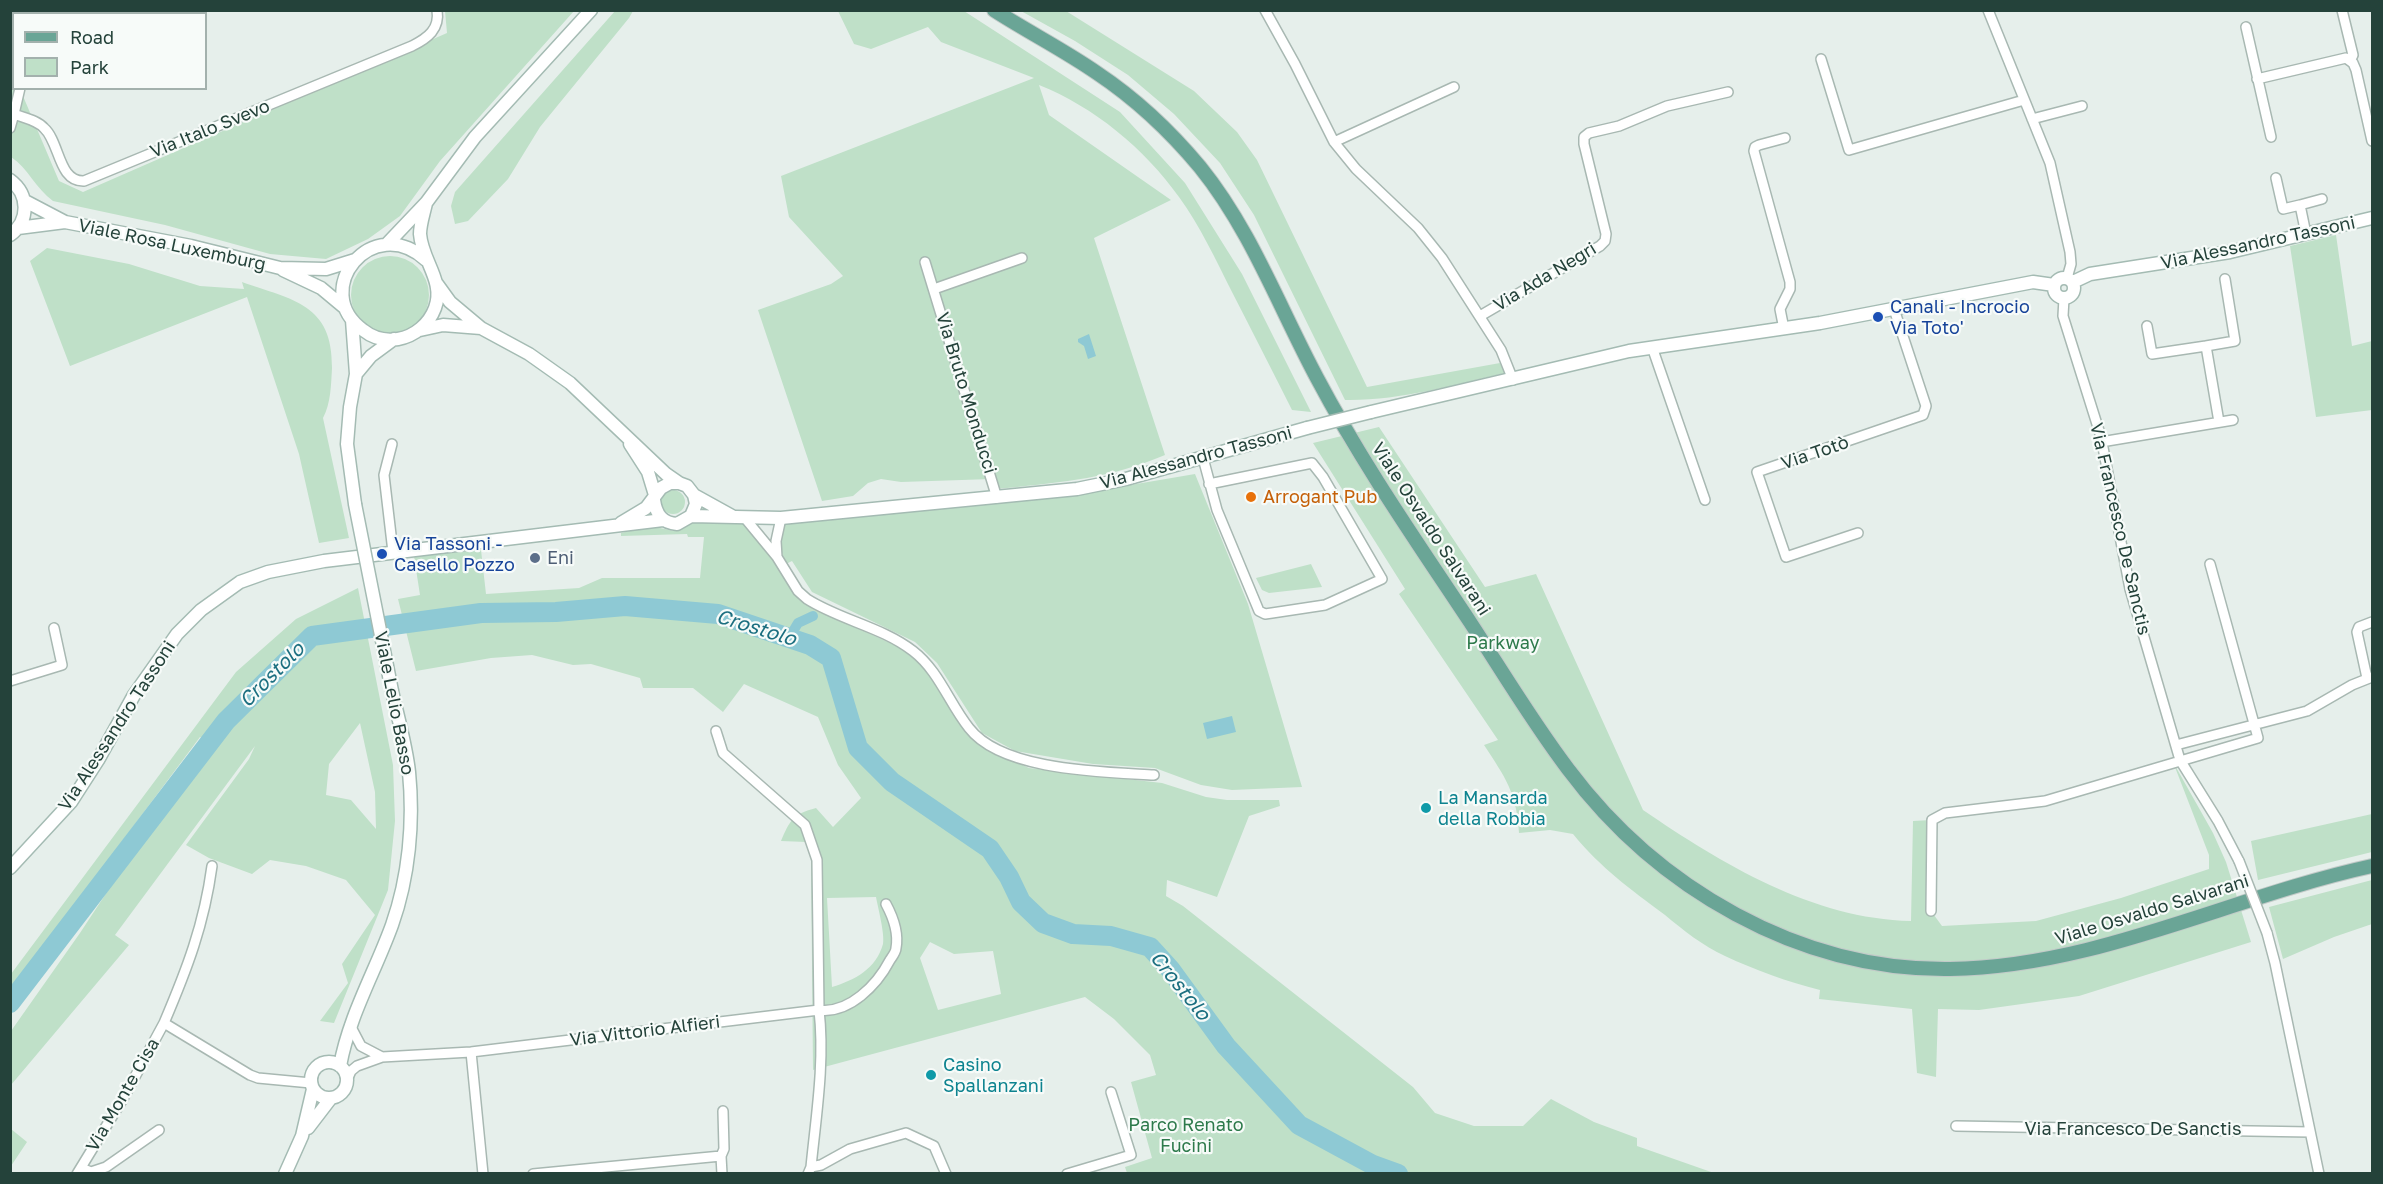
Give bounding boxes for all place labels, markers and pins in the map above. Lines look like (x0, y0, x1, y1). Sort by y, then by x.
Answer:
place label: Canali - Incrocio Via Toto' (1890, 296, 2030, 338)
marker: Canali - Incrocio Via Toto' (1871, 310, 1885, 324)
place label: Arrogant Pub (1263, 486, 1377, 508)
marker: Arrogant Pub (1244, 490, 1258, 504)
place label: Via Tassoni - Casello Pozzo (394, 533, 515, 576)
marker: Via Tassoni - Casello Pozzo (375, 547, 389, 561)
place label: Eni (547, 547, 574, 569)
marker: Eni (528, 551, 542, 565)
place label: La Mansarda della Robbia (1438, 787, 1548, 830)
marker: La Mansarda della Robbia (1419, 801, 1433, 815)
place label: Casino Spallanzani (943, 1054, 1044, 1096)
marker: Casino Spallanzani (924, 1068, 938, 1082)

